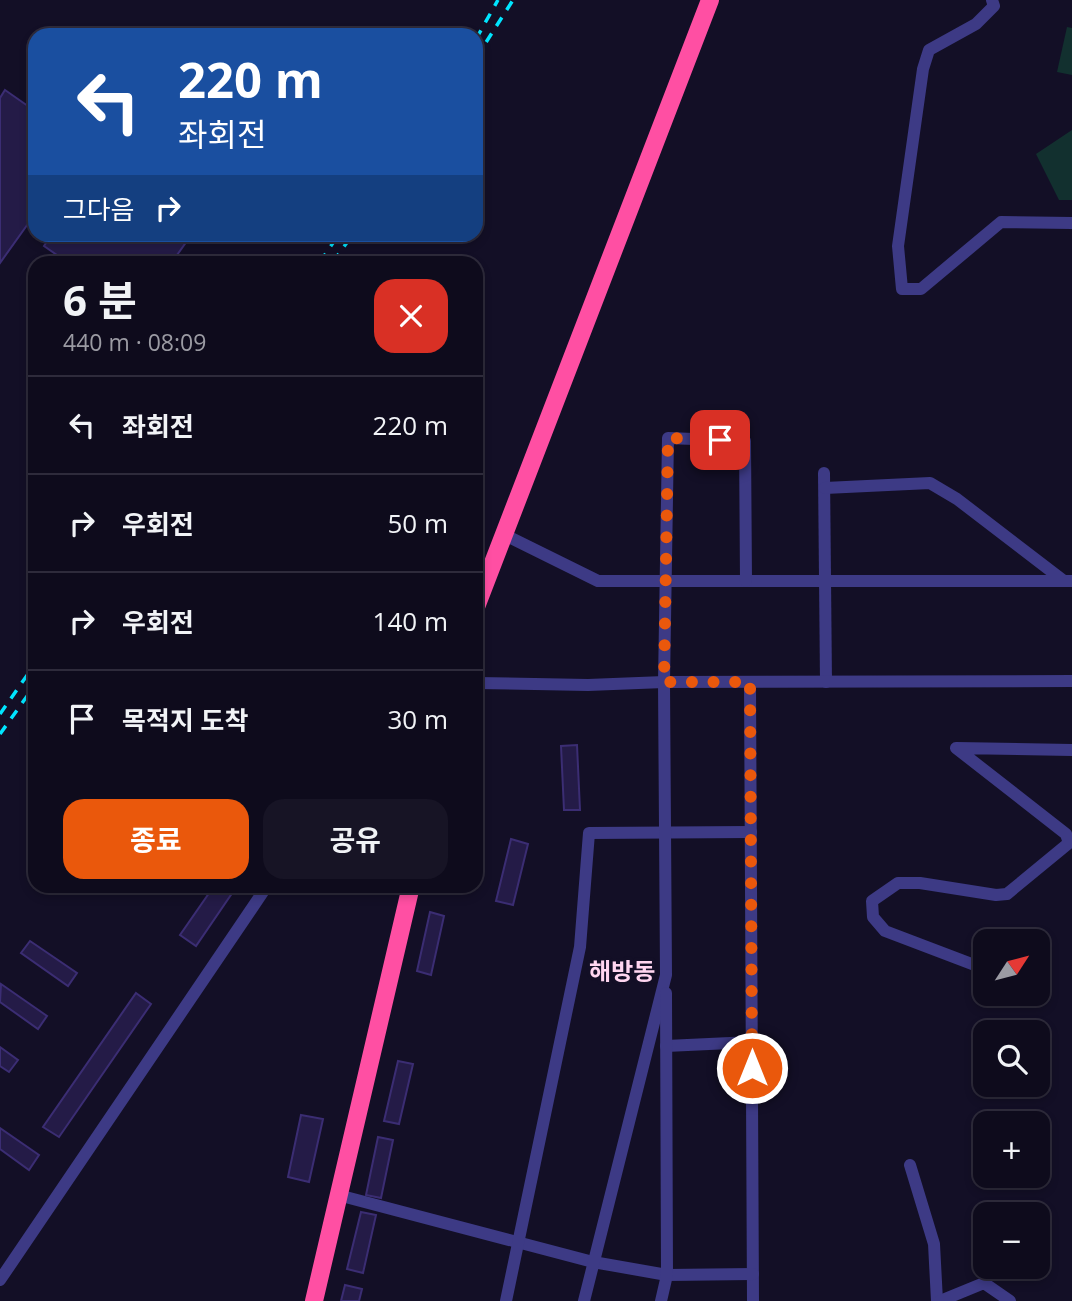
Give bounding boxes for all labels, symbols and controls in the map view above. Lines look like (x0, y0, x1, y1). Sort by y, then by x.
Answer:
text: 220 m (178, 46, 323, 112)
icon: left (63, 56, 154, 147)
text: 좌회전 (178, 112, 266, 155)
icon: right (149, 189, 187, 227)
text: 그다음 (63, 191, 135, 227)
text: 6 분 (63, 271, 137, 328)
button: close (374, 279, 448, 353)
text: 440 m · 08:09 (63, 326, 206, 358)
icon: left (63, 406, 101, 444)
text: 220 m (373, 407, 448, 443)
text: 좌회전 (122, 408, 194, 444)
pin (690, 410, 750, 470)
icon: arrive (701, 421, 739, 459)
icon: right (63, 504, 101, 542)
text: 50 m (387, 505, 448, 541)
text: 우회전 (122, 506, 194, 542)
icon: right (63, 602, 101, 640)
text: 140 m (373, 603, 448, 639)
text: 우회전 (122, 604, 194, 640)
icon: arrive (63, 700, 101, 738)
text: 30 m (387, 701, 448, 737)
text: 목적지 도착 (122, 702, 248, 738)
button: 종료 (63, 799, 249, 879)
button: 공유 (263, 799, 448, 879)
north arrow (973, 929, 1050, 1006)
map controls (973, 929, 1050, 1279)
district label: 해방동 (589, 954, 655, 987)
button: search (973, 1020, 1050, 1097)
position arrow (715, 1031, 789, 1105)
button: + (973, 1111, 1050, 1188)
button: − (973, 1202, 1050, 1279)

